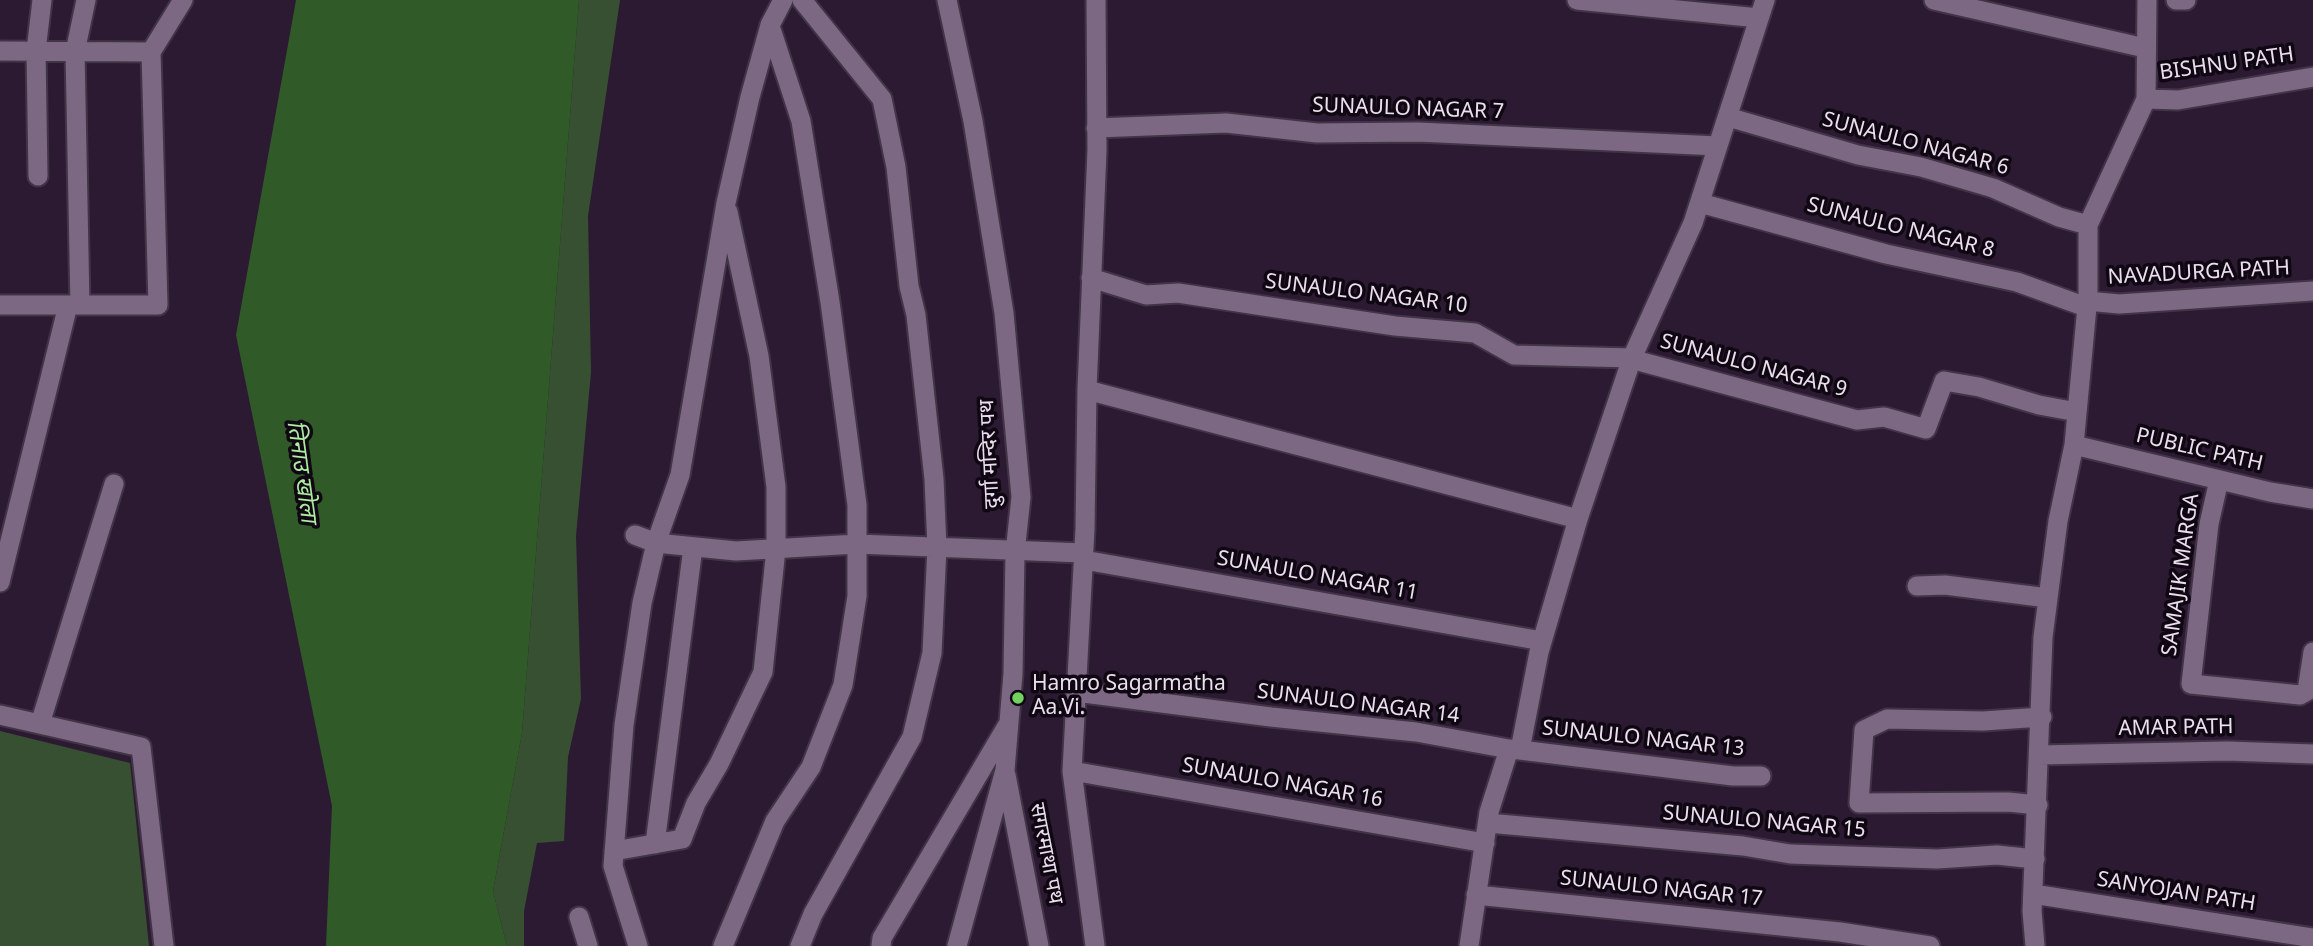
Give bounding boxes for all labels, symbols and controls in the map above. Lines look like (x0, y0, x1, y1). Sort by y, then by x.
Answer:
street label: BISHNU PATH (2158, 44, 2296, 88)
street label: SUNAULO NAGAR 7 (1312, 95, 1504, 127)
street label: SUNAULO NAGAR 6 (1819, 109, 2011, 183)
street label: SUNAULO NAGAR 8 (1804, 195, 1996, 265)
street label: NAVADURGA PATH (2107, 258, 2291, 292)
street label: SUNAULO NAGAR 10 (1264, 271, 1468, 321)
street label: SUNAULO NAGAR 9 (1657, 331, 1849, 405)
street label: दुर्गा मन्दिर पथ (977, 399, 1007, 509)
water label: तिनाउ खोला (278, 419, 320, 525)
street label: PUBLIC PATH (2133, 425, 2265, 479)
street label: SAMAJIK MARGA (2159, 492, 2207, 658)
street label: SUNAULO NAGAR 11 (1215, 548, 1419, 608)
place label: Hamro Sagarmatha Aa.Vi. (1032, 673, 1226, 723)
street label: SUNAULO NAGAR 14 (1256, 681, 1460, 731)
marker: Hamro Sagarmatha Aa.Vi. (1010, 690, 1026, 706)
street label: AMAR PATH (2118, 716, 2234, 744)
street label: SUNAULO NAGAR 13 (1541, 718, 1745, 764)
street label: SUNAULO NAGAR 16 (1180, 755, 1384, 815)
street label: सगरमाथा पथ (1022, 801, 1066, 907)
street label: SUNAULO NAGAR 15 (1662, 803, 1866, 845)
street label: SUNAULO NAGAR 17 (1559, 868, 1763, 914)
street label: SANYOJAN PATH (2095, 869, 2257, 919)

